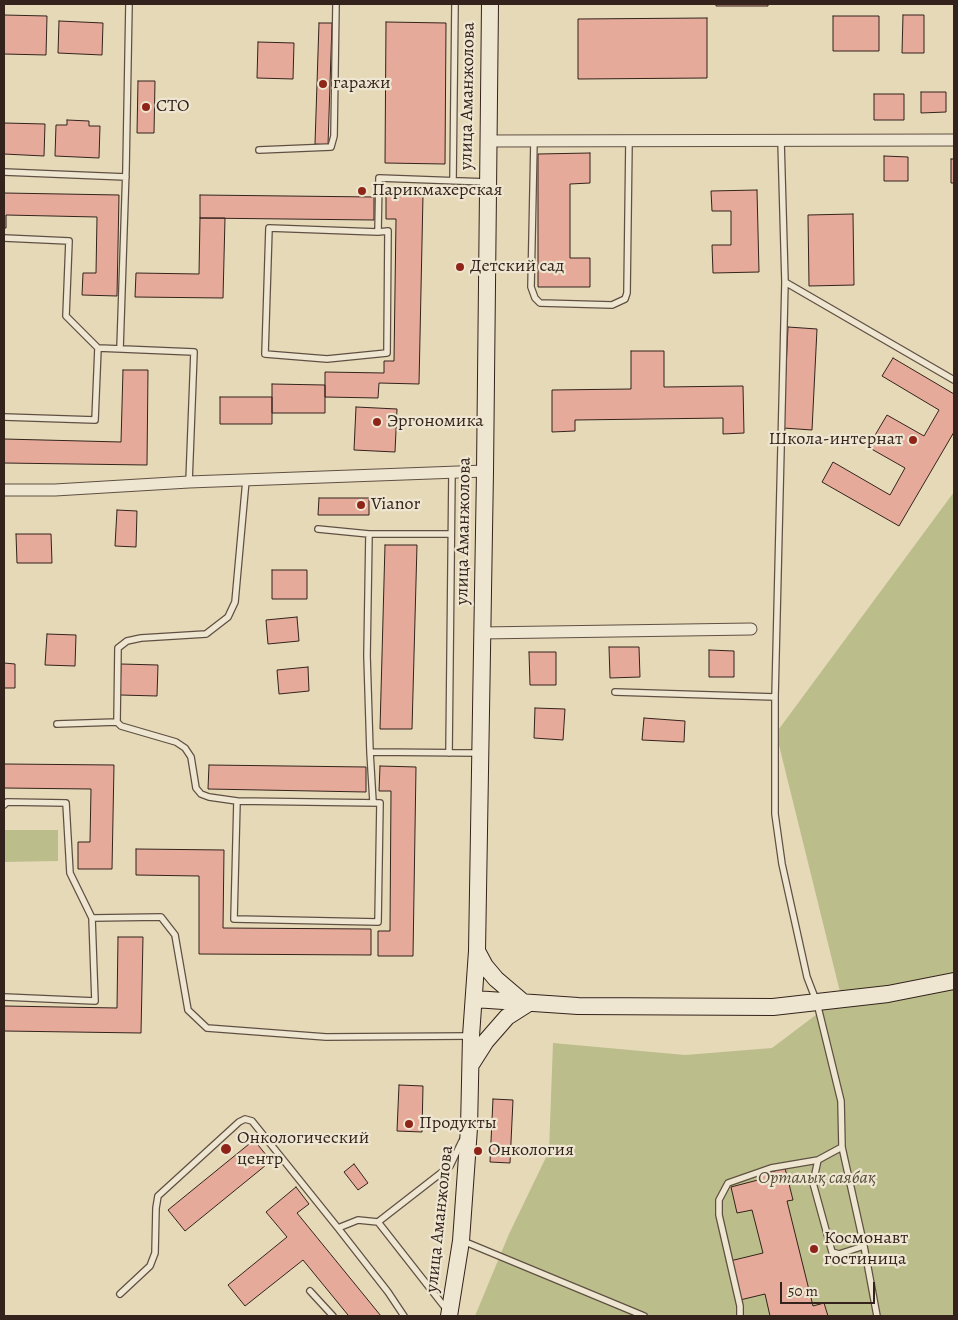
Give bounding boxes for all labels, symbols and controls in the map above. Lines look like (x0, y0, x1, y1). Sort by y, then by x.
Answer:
street label: улица Аманжолова (456, 22, 480, 170)
place label: гаражи (333, 73, 391, 95)
marker: гаражи (317, 78, 329, 90)
place label: СТО (156, 96, 189, 118)
marker: СТО (140, 101, 152, 113)
place label: Парикмахерская (372, 180, 502, 202)
marker: Парикмахерская (356, 185, 368, 197)
place label: Детский сад (470, 256, 564, 278)
marker: Детский сад (454, 261, 466, 273)
place label: Эргономика (387, 411, 484, 433)
marker: Эргономика (371, 416, 383, 428)
place label: Школа-интернат (768, 429, 903, 451)
marker: Школа-интернат (907, 434, 919, 446)
street label: улица Аманжолова (452, 457, 476, 605)
place label: Vianor (371, 494, 420, 516)
marker: Vianor (355, 499, 367, 511)
place label: Продукты (419, 1113, 497, 1135)
marker: Продукты (403, 1118, 415, 1130)
place label: Онкологический центр (237, 1128, 369, 1170)
place label: Онкология (488, 1140, 574, 1162)
marker: Онкологический центр (219, 1142, 233, 1156)
street label: улица Аманжолова (422, 1144, 458, 1294)
marker: Онкология (472, 1145, 484, 1157)
park label: Орталық саябақ (758, 1168, 876, 1190)
place label: Космонавт гостиница (824, 1228, 908, 1270)
marker: Космонавт гостиница (808, 1243, 820, 1255)
scale bar (783, 1272, 878, 1304)
text: 50 m (788, 1281, 818, 1301)

